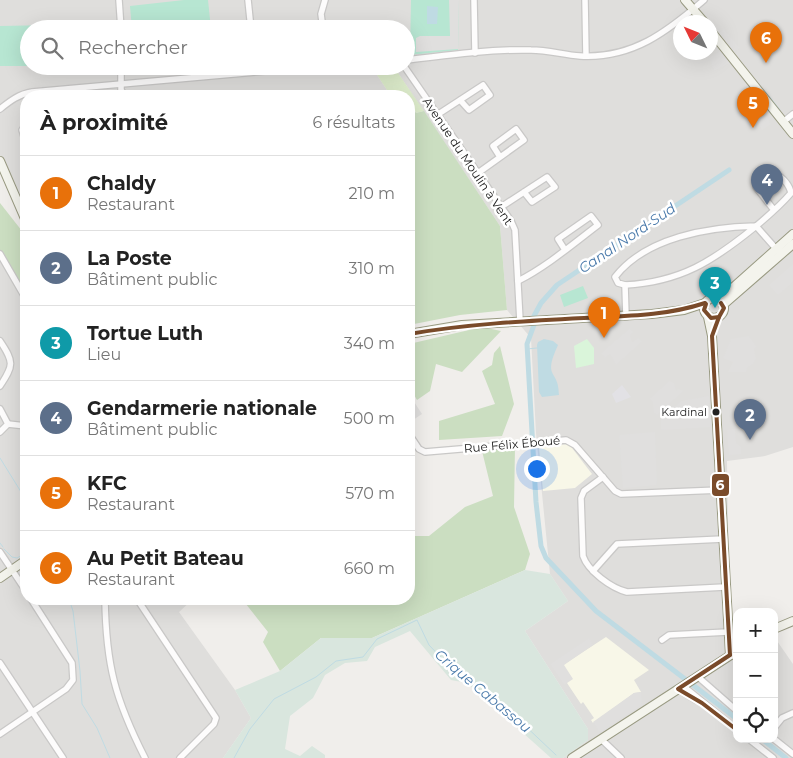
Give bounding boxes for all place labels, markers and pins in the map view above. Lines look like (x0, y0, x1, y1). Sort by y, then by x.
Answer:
pin: 6 (750, 22, 782, 63)
pin: 5 (737, 87, 769, 128)
pin: 4 (751, 164, 783, 205)
pin: 3 (699, 267, 731, 308)
pin: 1 (588, 297, 620, 338)
pin: 2 (734, 399, 766, 440)
place label: Kardinal (661, 405, 707, 419)
marker: Kardinal (711, 407, 721, 417)

